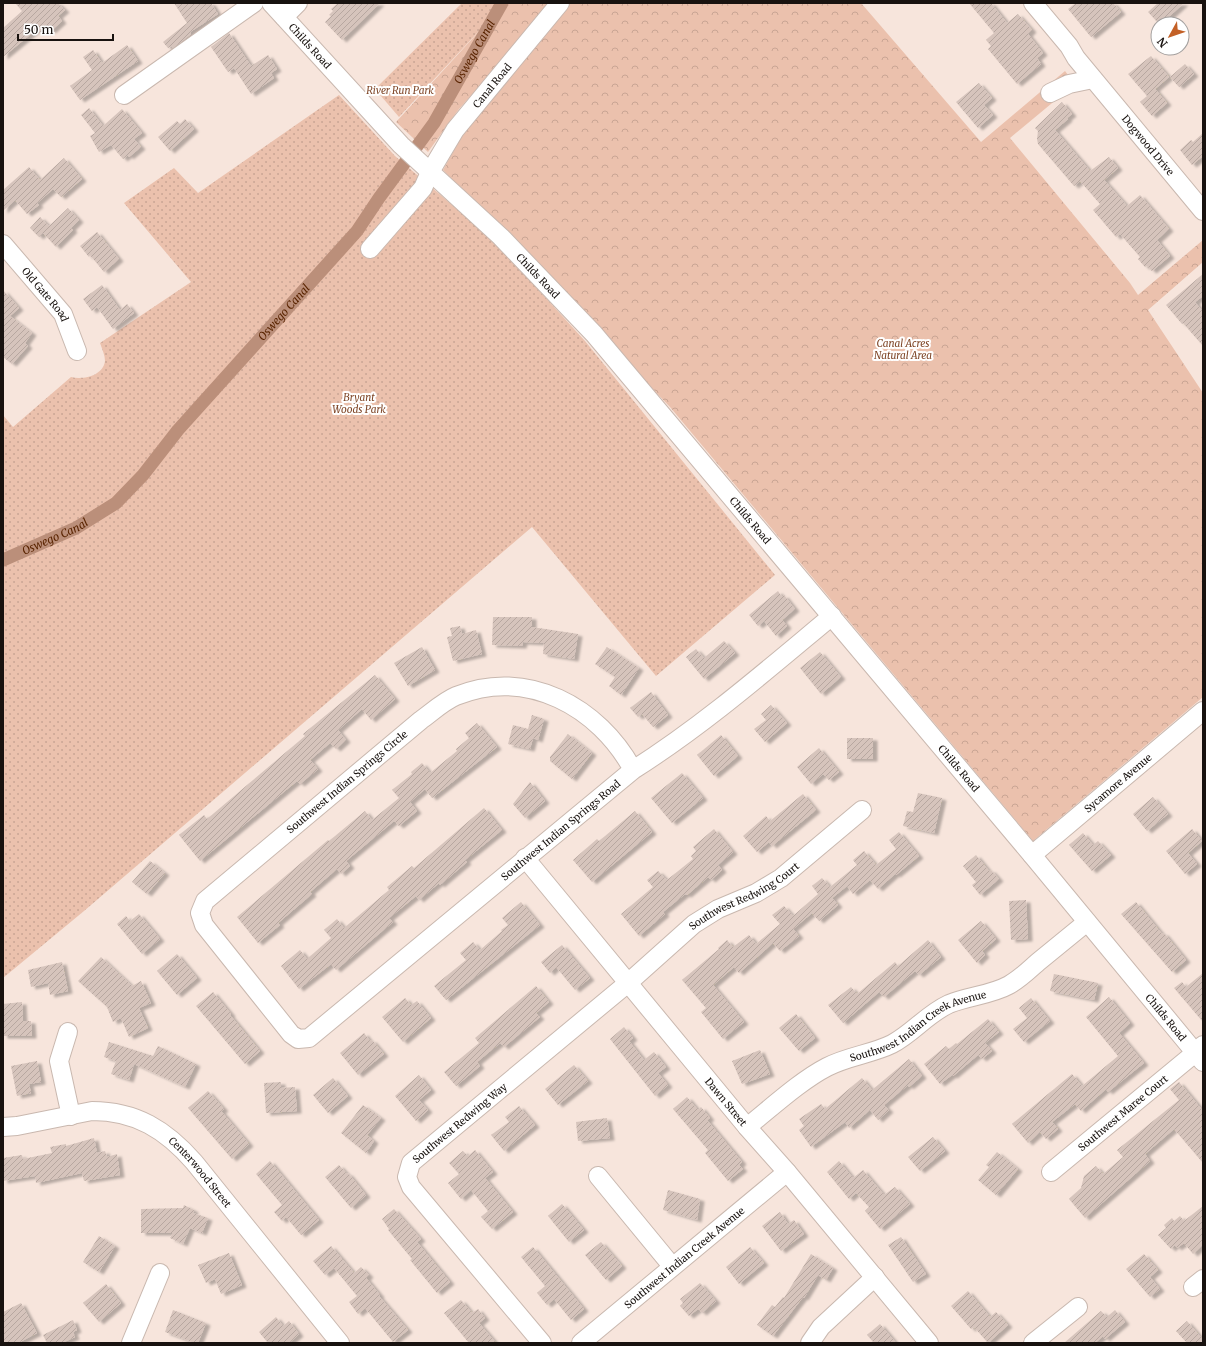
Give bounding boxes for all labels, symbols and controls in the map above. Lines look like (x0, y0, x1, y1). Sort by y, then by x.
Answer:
scale bar (18, 16, 113, 42)
north arrow (1150, 16, 1190, 56)
water label: Oswego Canal (451, 17, 498, 86)
street label: Childs Road (286, 20, 334, 71)
text: 50 m (24, 22, 53, 37)
text: N (1154, 34, 1170, 50)
street label: Canal Road (470, 61, 514, 110)
park label: River Run Park (366, 84, 434, 97)
street label: Dogwood Drive (1119, 112, 1177, 178)
street label: Childs Road (514, 251, 563, 301)
street label: Old Gate Road (19, 265, 72, 323)
water label: Oswego Canal (255, 281, 313, 344)
park label: Canal Acres Natural Area (874, 337, 932, 362)
park label: Bryant Woods Park (332, 391, 386, 416)
street label: Childs Road (727, 494, 774, 546)
water label: Oswego Canal (20, 515, 91, 558)
street label: Southwest Indian Springs Circle (284, 728, 410, 836)
street label: Childs Road (936, 742, 982, 794)
street label: Sycamore Avenue (1081, 751, 1154, 815)
street label: Southwest Indian Springs Road (498, 777, 623, 883)
street label: Southwest Redwing Court (686, 859, 802, 932)
street label: Southwest Indian Creek Avenue (848, 987, 987, 1064)
street label: Childs Road (1143, 991, 1189, 1043)
street label: Southwest Maree Court (1075, 1072, 1170, 1154)
street label: Dawn Street (702, 1075, 750, 1129)
street label: Southwest Redwing Way (410, 1080, 509, 1166)
street label: Centerwood Street (166, 1134, 234, 1210)
street label: Southwest Indian Creek Avenue (621, 1204, 747, 1311)

